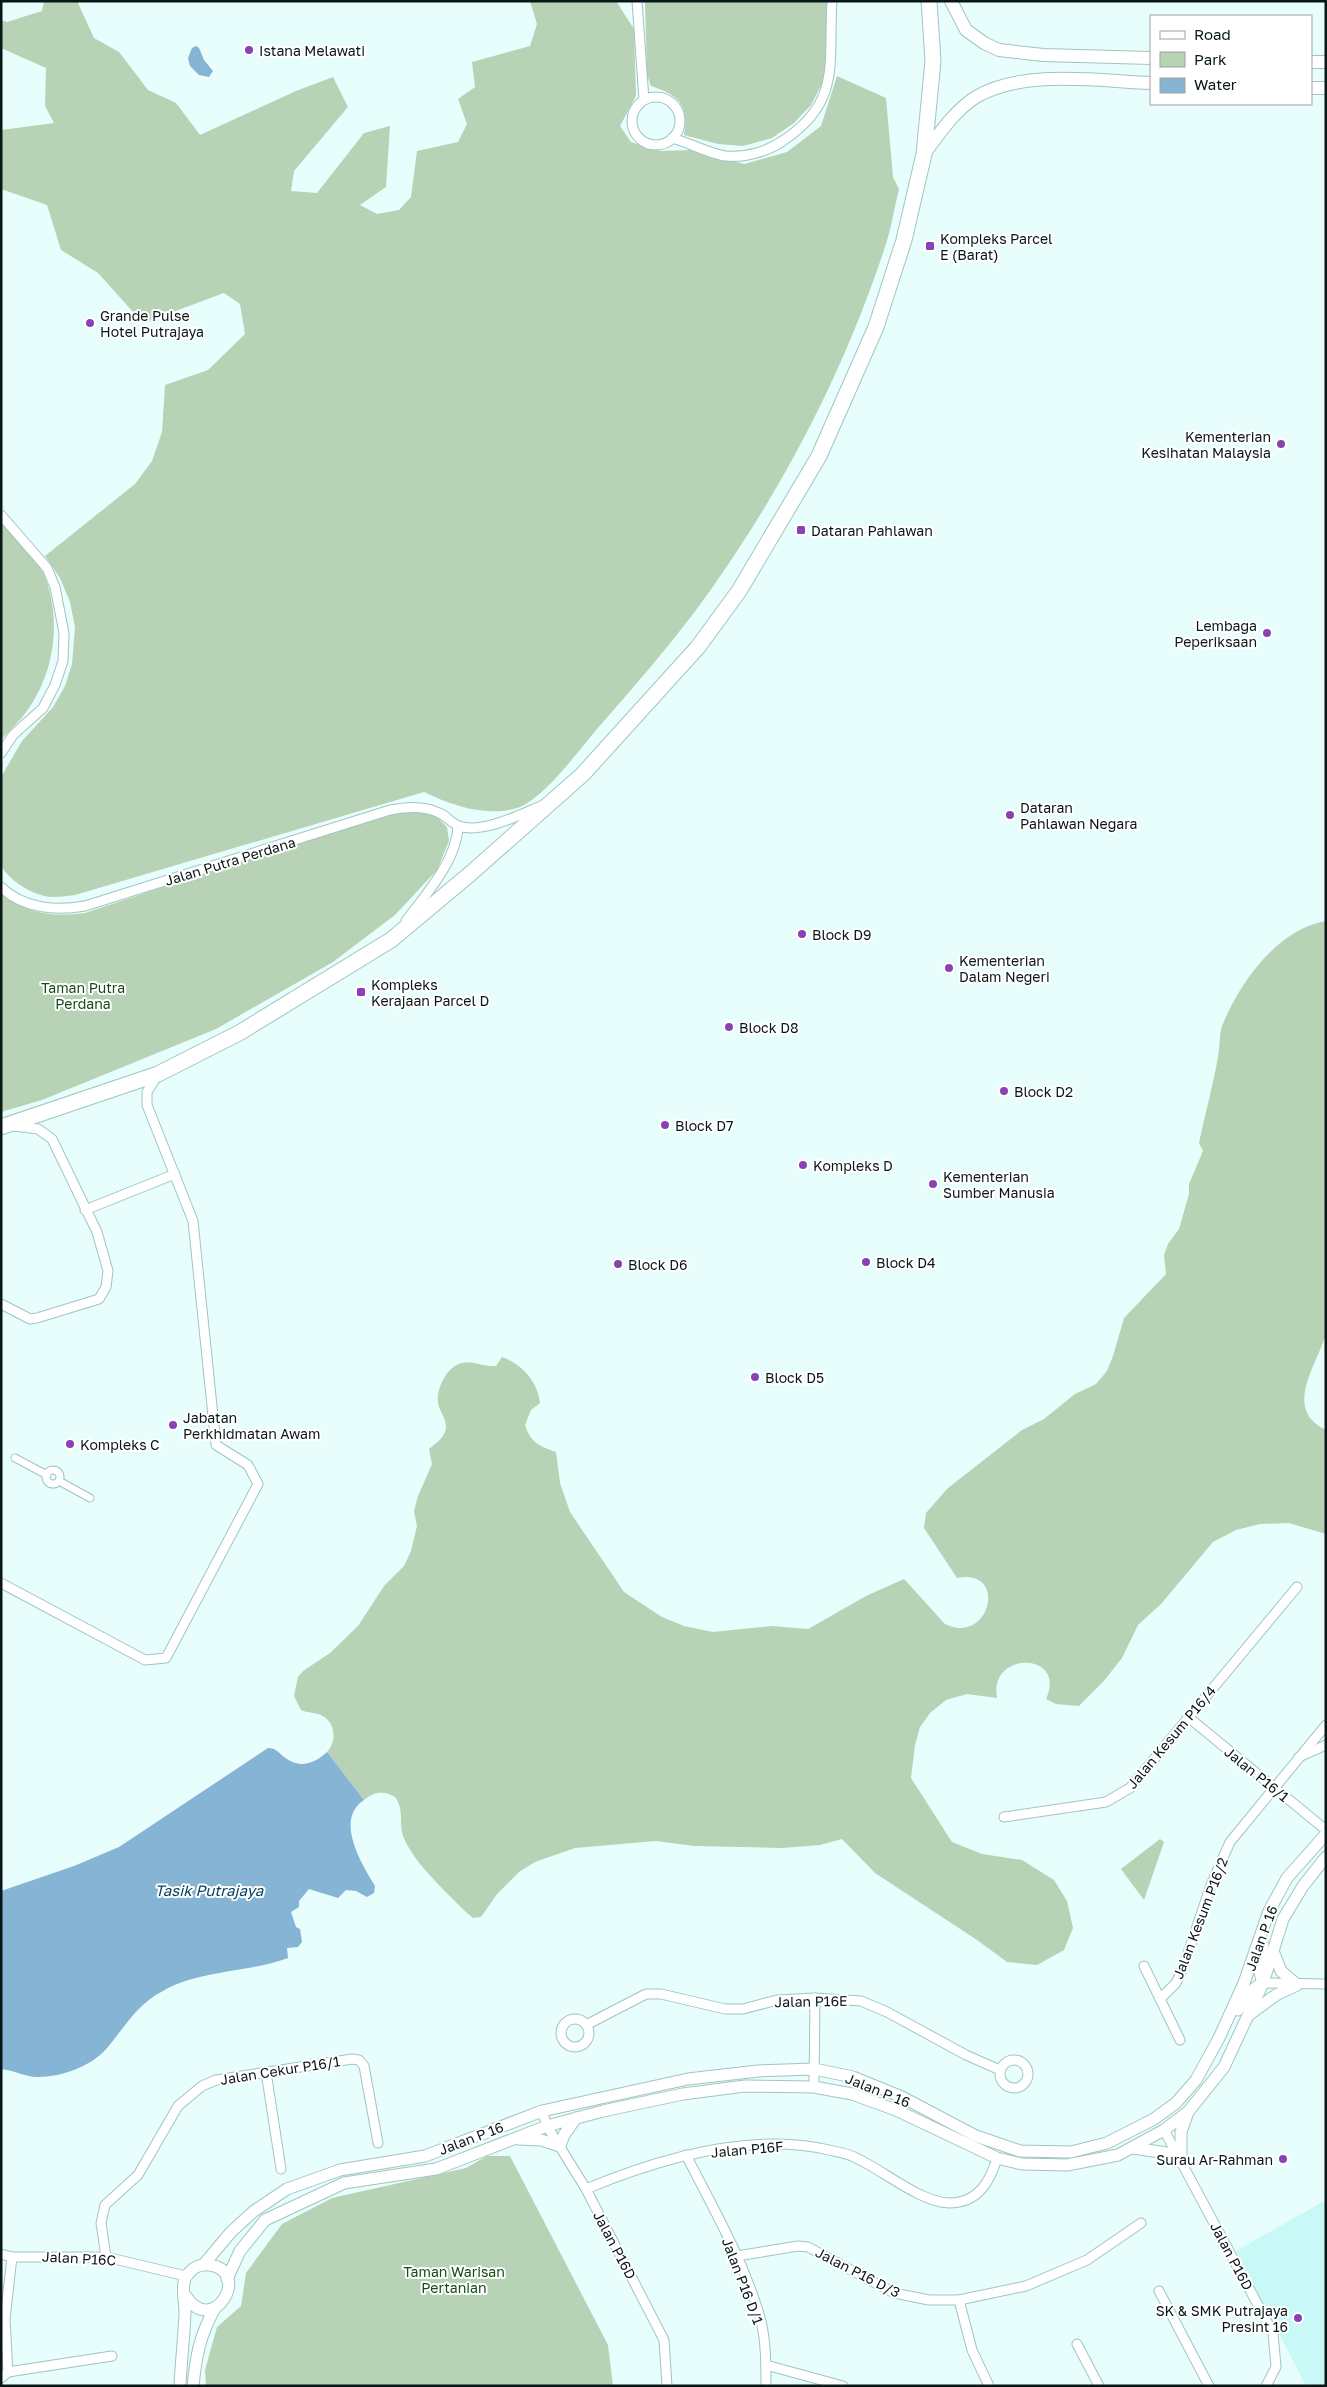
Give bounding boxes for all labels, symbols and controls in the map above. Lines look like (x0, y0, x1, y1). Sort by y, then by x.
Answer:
legend (1150, 15, 1312, 105)
text: Road (1194, 25, 1231, 43)
place label: Istana Melawati (259, 42, 365, 59)
marker: Istana Melawati (243, 44, 255, 56)
text: Park (1194, 50, 1227, 68)
text: Water (1194, 75, 1237, 93)
place label: Kompleks Parcel E (Barat) (940, 230, 1053, 263)
marker: Kompleks Parcel E (Barat) (924, 240, 936, 252)
place label: Grande Pulse Hotel Putrajaya (100, 307, 204, 340)
marker: Grande Pulse Hotel Putrajaya (84, 317, 96, 329)
place label: Kementerian Kesihatan Malaysia (1141, 428, 1271, 461)
marker: Kementerian Kesihatan Malaysia (1275, 438, 1287, 450)
place label: Dataran Pahlawan (811, 522, 933, 539)
marker: Dataran Pahlawan (795, 524, 807, 536)
place label: Lembaga Peperiksaan (1174, 617, 1257, 650)
marker: Lembaga Peperiksaan (1261, 627, 1273, 639)
place label: Dataran Pahlawan Negara (1020, 799, 1137, 832)
marker: Dataran Pahlawan Negara (1004, 809, 1016, 821)
street label: Jalan Putra Perdana (163, 833, 297, 889)
place label: Block D9 (812, 926, 871, 943)
marker: Block D9 (796, 928, 808, 940)
place label: Kementerian Dalam Negeri (959, 952, 1050, 985)
marker: Kementerian Dalam Negeri (943, 962, 955, 974)
place label: Kompleks Kerajaan Parcel D (371, 976, 489, 1009)
park label: Taman Putra Perdana (41, 979, 125, 1012)
marker: Kompleks Kerajaan Parcel D (355, 986, 367, 998)
place label: Block D8 (739, 1019, 799, 1036)
marker: Block D8 (723, 1021, 735, 1033)
place label: Block D2 (1014, 1083, 1073, 1100)
marker: Block D2 (998, 1085, 1010, 1097)
place label: Block D7 (675, 1117, 733, 1134)
marker: Block D7 (659, 1119, 671, 1131)
place label: Kompleks D (813, 1157, 893, 1174)
marker: Kompleks D (797, 1159, 809, 1171)
place label: Kementerian Sumber Manusia (943, 1168, 1055, 1201)
marker: Kementerian Sumber Manusia (927, 1178, 939, 1190)
place label: Block D4 (876, 1254, 936, 1271)
place label: Block D6 (628, 1256, 687, 1273)
marker: Block D4 (860, 1256, 872, 1268)
marker: Block D6 (612, 1258, 624, 1270)
place label: Block D5 (765, 1369, 824, 1386)
marker: Block D5 (749, 1371, 761, 1383)
place label: Jabatan Perkhidmatan Awam (183, 1409, 320, 1442)
marker: Jabatan Perkhidmatan Awam (167, 1419, 179, 1431)
place label: Kompleks C (80, 1436, 160, 1453)
marker: Kompleks C (64, 1438, 76, 1450)
street label: Jalan Kesum P16/4 (1123, 1682, 1219, 1792)
street label: Jalan P16/1 (1221, 1743, 1293, 1805)
street label: Jalan Kesum P16/2 (1169, 1855, 1231, 1981)
water label: Tasik Putrajaya (155, 1881, 264, 1900)
street label: Jalan P 16 (1241, 1903, 1281, 1973)
street label: Jalan P16E (774, 1992, 848, 2010)
street label: Jalan Cekur P16/1 (219, 2052, 341, 2088)
street label: Jalan P 16 (843, 2069, 913, 2111)
street label: Jalan P 16 (436, 2118, 506, 2158)
street label: Jalan P16F (710, 2137, 784, 2161)
place label: Surau Ar-Rahman (1156, 2151, 1273, 2168)
marker: Surau Ar-Rahman (1277, 2153, 1289, 2165)
street label: Jalan P16D (590, 2208, 640, 2282)
street label: Jalan P16D (1207, 2219, 1257, 2293)
street label: Jalan P16 D/1 (719, 2235, 767, 2327)
street label: Jalan P16 D/3 (813, 2243, 903, 2301)
street label: Jalan P16C (42, 2248, 116, 2268)
park label: Taman Warisan Pertanian (403, 2263, 505, 2296)
place label: SK & SMK Putrajaya Presint 16 (1156, 2302, 1288, 2335)
marker: SK & SMK Putrajaya Presint 16 (1292, 2312, 1304, 2324)

